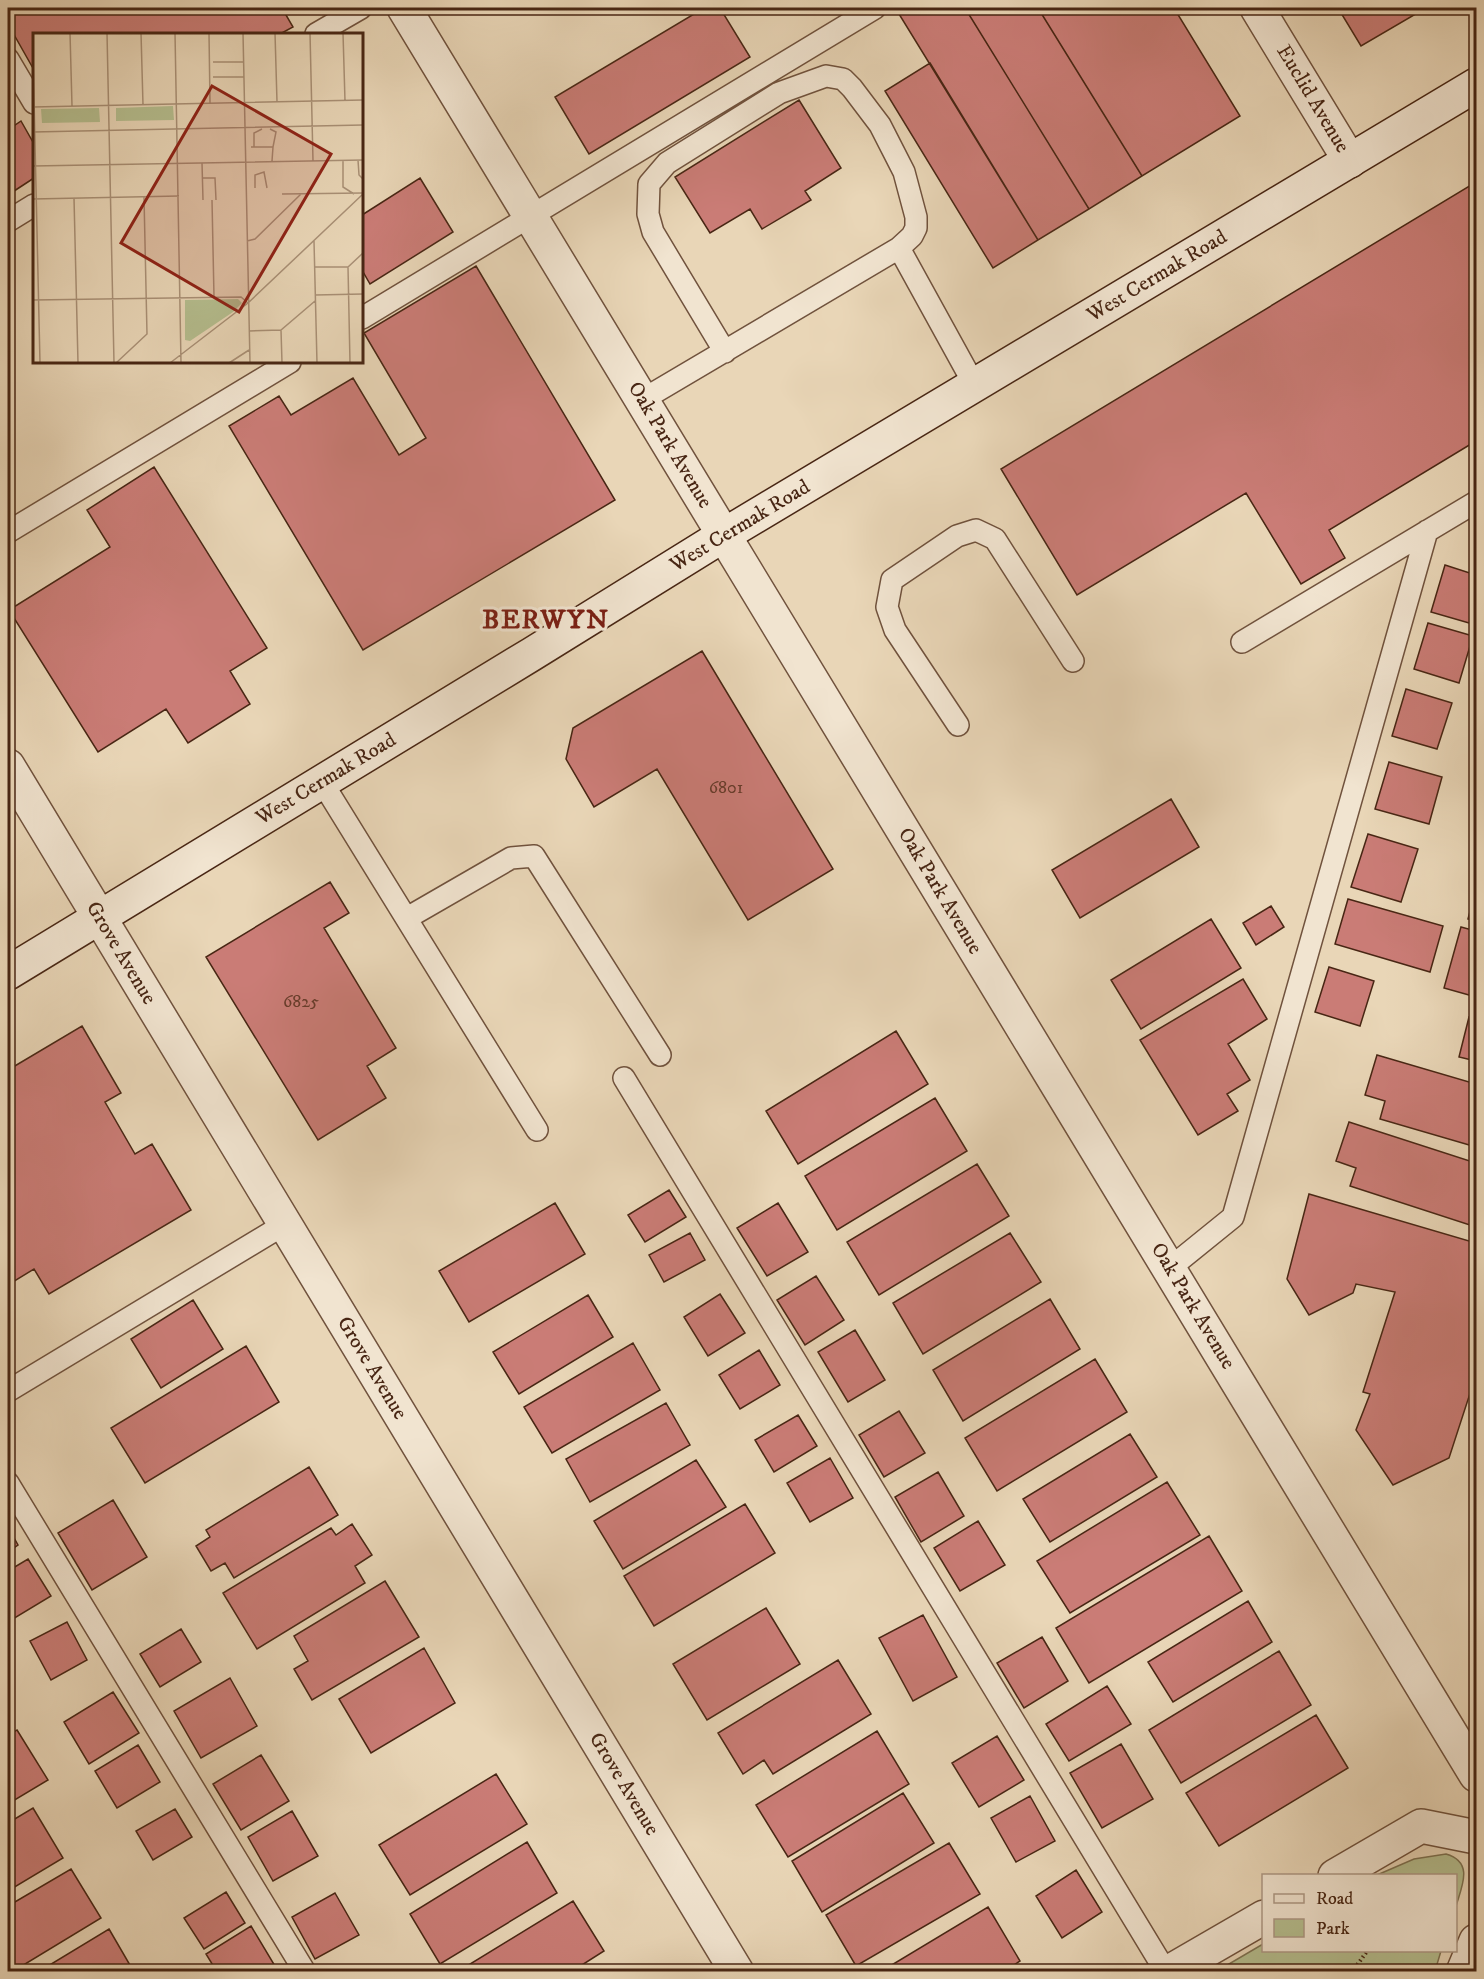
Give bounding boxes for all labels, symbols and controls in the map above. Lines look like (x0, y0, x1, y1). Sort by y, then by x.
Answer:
inset map (33, 33, 363, 363)
street label: Euclid Avenue (1271, 40, 1356, 158)
street label: West Cermak Road (1081, 224, 1232, 329)
street label: Oak Park Avenue (622, 377, 718, 513)
street label: West Cermak Road (664, 474, 815, 579)
district label: BERWYN (482, 603, 610, 637)
street label: West Cermak Road (250, 727, 401, 832)
house number: 6801 (709, 777, 743, 799)
street label: Oak Park Avenue (892, 823, 988, 959)
street label: Grove Avenue (80, 897, 162, 1010)
house number: 6825 (283, 991, 319, 1013)
street label: Oak Park Avenue (1145, 1238, 1241, 1374)
street label: Grove Avenue (331, 1312, 413, 1425)
street label: Grove Avenue (583, 1728, 665, 1841)
legend (1262, 1874, 1457, 1952)
text: Road (1316, 1888, 1353, 1910)
text: Park (1316, 1918, 1350, 1940)

